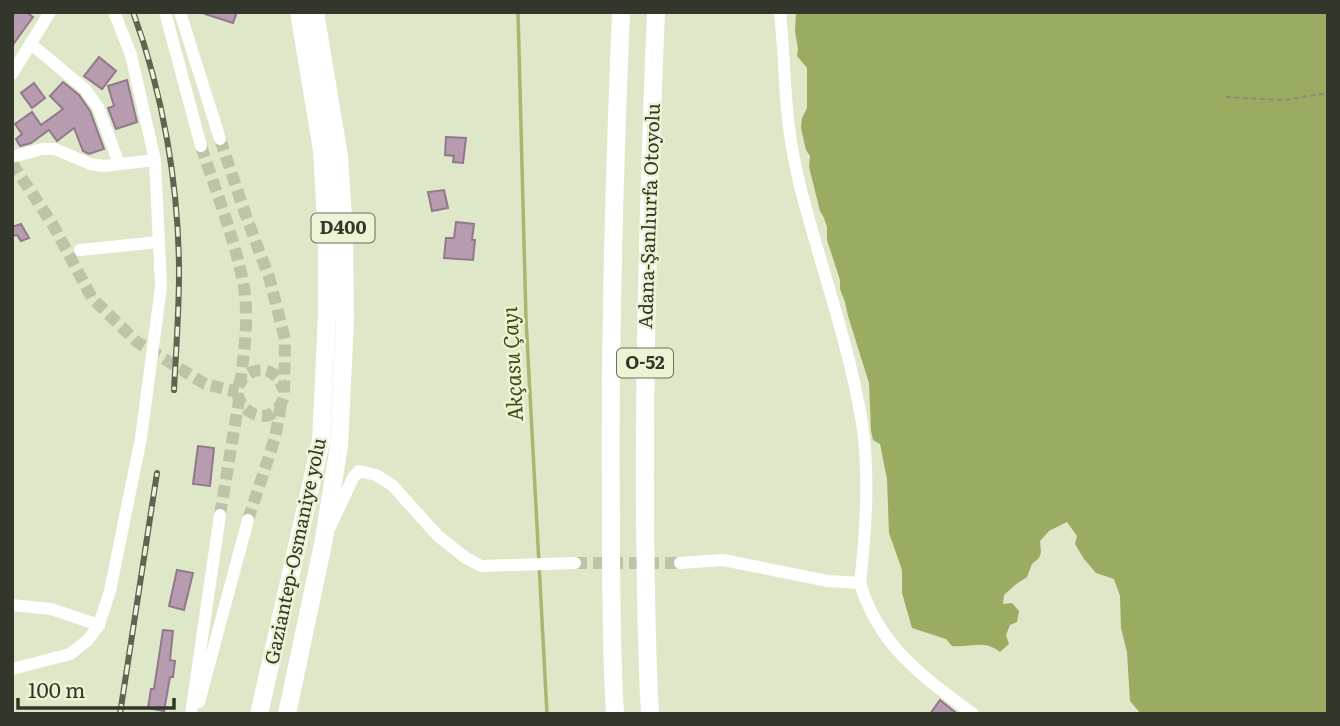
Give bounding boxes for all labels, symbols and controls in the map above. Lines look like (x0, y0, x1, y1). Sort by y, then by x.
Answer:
street label: Adana-Şanlıurfa Otoyolu (630, 103, 666, 329)
road number: D400 (312, 213, 374, 242)
water label: Akçasu Çayı (492, 305, 529, 422)
road number: O-52 (617, 348, 673, 377)
street label: Gaziantep-Osmaniye yolu (256, 435, 332, 667)
scale bar (18, 666, 173, 710)
text: 100 m (28, 673, 85, 704)

